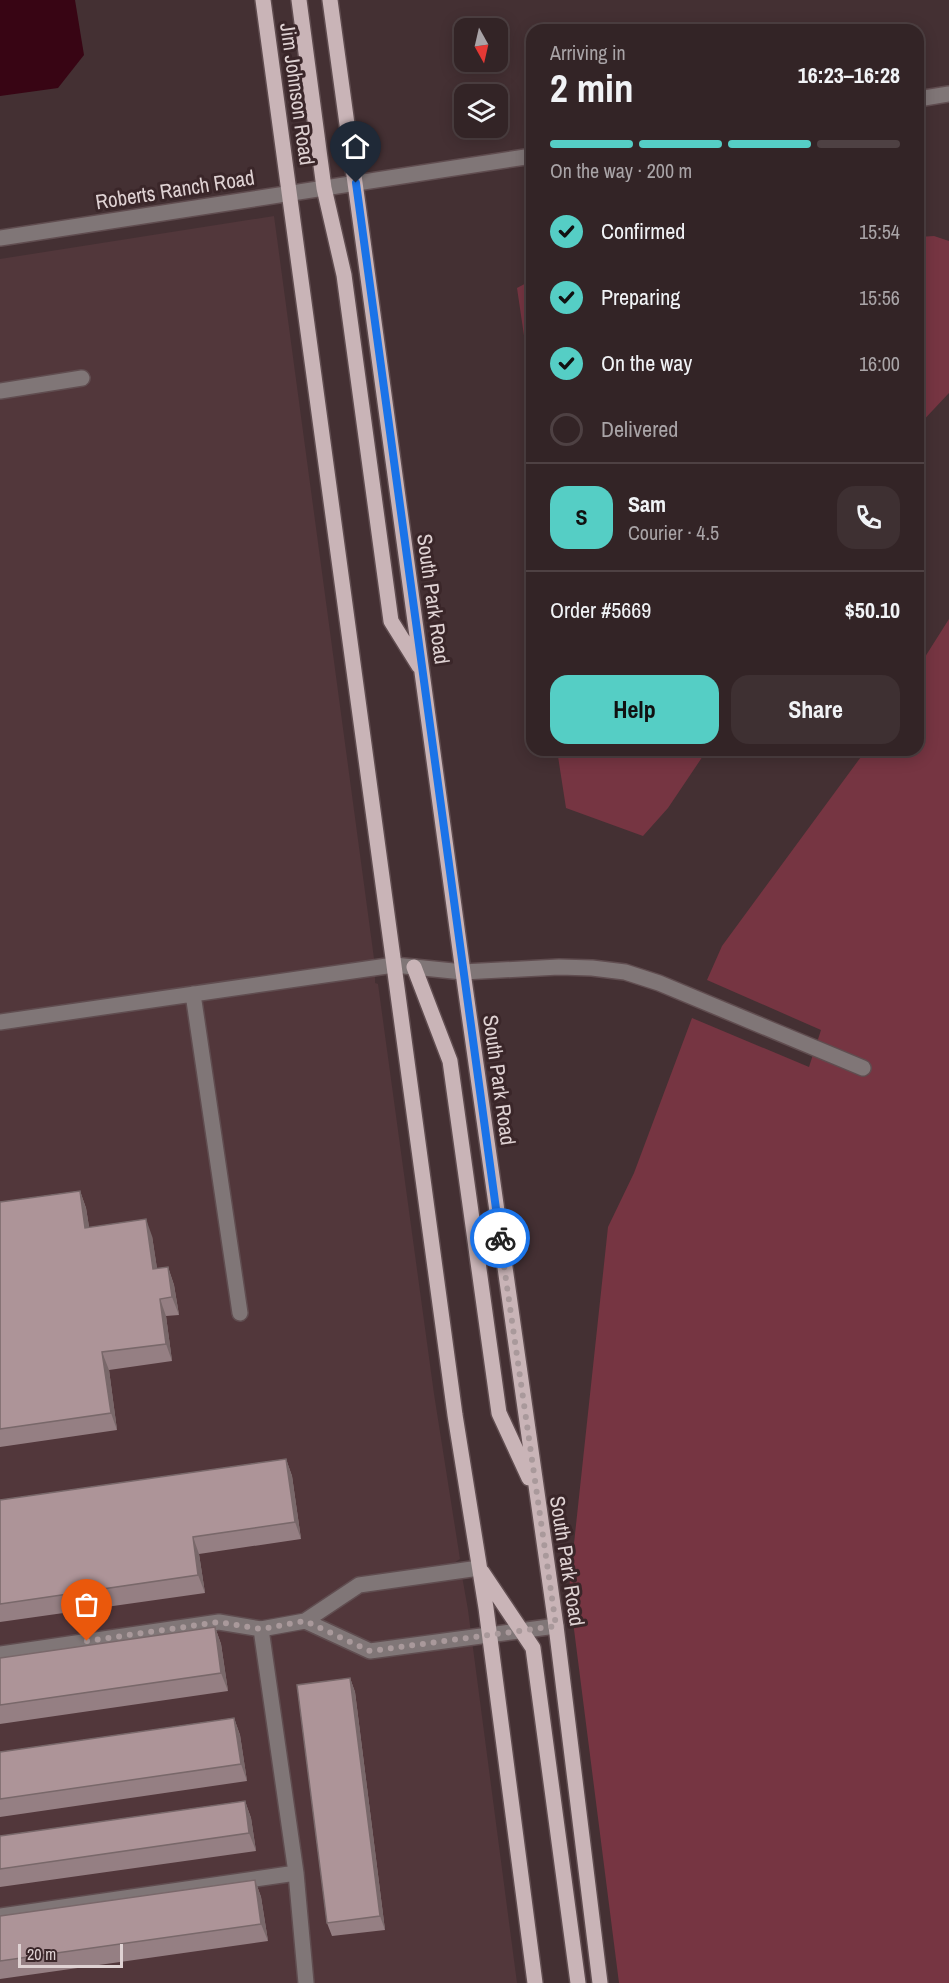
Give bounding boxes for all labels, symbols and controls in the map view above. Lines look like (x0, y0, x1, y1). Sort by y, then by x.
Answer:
north arrow (454, 18, 508, 72)
map controls (454, 18, 508, 138)
street label: Jim Johnson Road (273, 21, 322, 167)
text: Arriving in (550, 39, 626, 66)
text: 16:23–16:28 (798, 60, 900, 90)
text: 2 min (550, 62, 634, 114)
button: layers (454, 84, 508, 138)
pin (330, 121, 381, 183)
icon: home (339, 130, 372, 163)
text: On the way · 200 m (550, 157, 692, 184)
street label: Roberts Ranch Road (93, 163, 257, 216)
icon: check (550, 215, 583, 248)
text: Confirmed (601, 216, 685, 246)
text: 15:54 (859, 218, 900, 245)
icon: check (550, 281, 583, 314)
text: Preparing (601, 282, 680, 312)
text: 15:56 (859, 284, 900, 311)
icon: check (550, 347, 583, 380)
text: On the way (601, 348, 692, 378)
text: 16:00 (859, 350, 900, 377)
text: Delivered (601, 414, 678, 444)
button: phone (837, 486, 900, 549)
text: Sam (628, 489, 666, 519)
text: S (575, 502, 588, 532)
text: Courier · 4.5 (628, 519, 719, 546)
street label: South Park Road (410, 532, 457, 666)
text: Order #5669 (550, 595, 651, 625)
text: $50.10 (845, 595, 900, 625)
button: Help (550, 675, 719, 744)
button: Share (731, 675, 900, 744)
street label: South Park Road (476, 1013, 523, 1147)
courier (470, 1208, 530, 1268)
icon: bike (484, 1222, 517, 1255)
street label: South Park Road (543, 1494, 592, 1628)
pin (61, 1579, 112, 1641)
icon: bag (70, 1588, 103, 1621)
scale bar (18, 1941, 123, 1968)
text: 20 m (27, 1943, 56, 1965)

